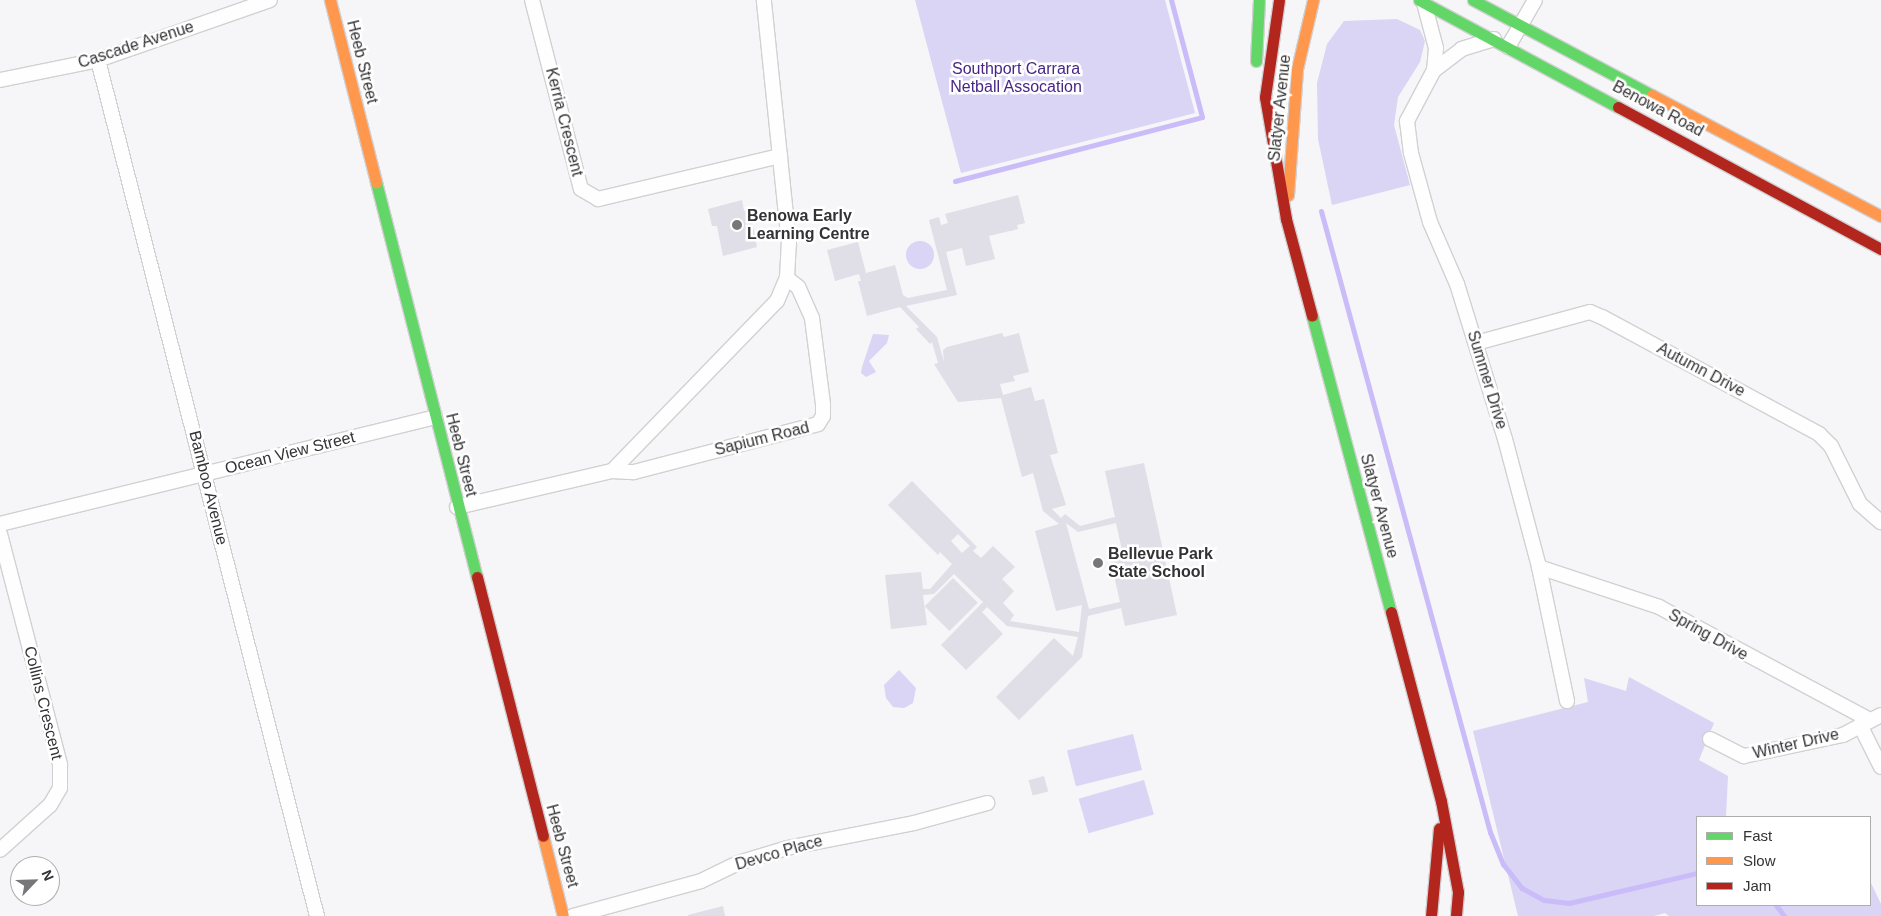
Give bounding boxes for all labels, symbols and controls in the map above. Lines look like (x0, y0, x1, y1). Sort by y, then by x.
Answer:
street label: Cascade Avenue (75, 17, 197, 73)
street label: Heeb Street (342, 18, 382, 106)
street label: Slatyer Avenue (1265, 53, 1295, 163)
park label: Southport Carrara Netball Assocation (950, 59, 1082, 97)
street label: Kerria Crescent (541, 66, 587, 178)
street label: Benowa Road (1609, 77, 1707, 141)
place label: Benowa Early Learning Centre (747, 206, 870, 244)
marker: Benowa Early Learning Centre (731, 219, 743, 231)
street label: Summer Drive (1463, 328, 1511, 432)
street label: Autumn Drive (1654, 339, 1748, 401)
street label: Heeb Street (441, 411, 481, 499)
street label: Sapium Road (713, 418, 811, 460)
street label: Bamboo Avenue (184, 428, 232, 548)
street label: Ocean View Street (223, 428, 357, 478)
street label: Slatyer Avenue (1356, 451, 1402, 561)
place label: Bellevue Park State School (1108, 544, 1213, 582)
marker: Bellevue Park State School (1092, 557, 1104, 569)
street label: Spring Drive (1665, 605, 1751, 665)
street label: Collins Crescent (20, 644, 66, 762)
street label: Winter Drive (1751, 725, 1841, 763)
street label: Heeb Street (542, 802, 582, 890)
legend (1696, 816, 1871, 906)
text: Fast (1743, 827, 1772, 844)
street label: Devco Place (733, 831, 825, 875)
text: Slow (1743, 852, 1776, 869)
north arrow (10, 856, 60, 906)
text: N (38, 867, 57, 883)
text: Jam (1743, 877, 1771, 894)

